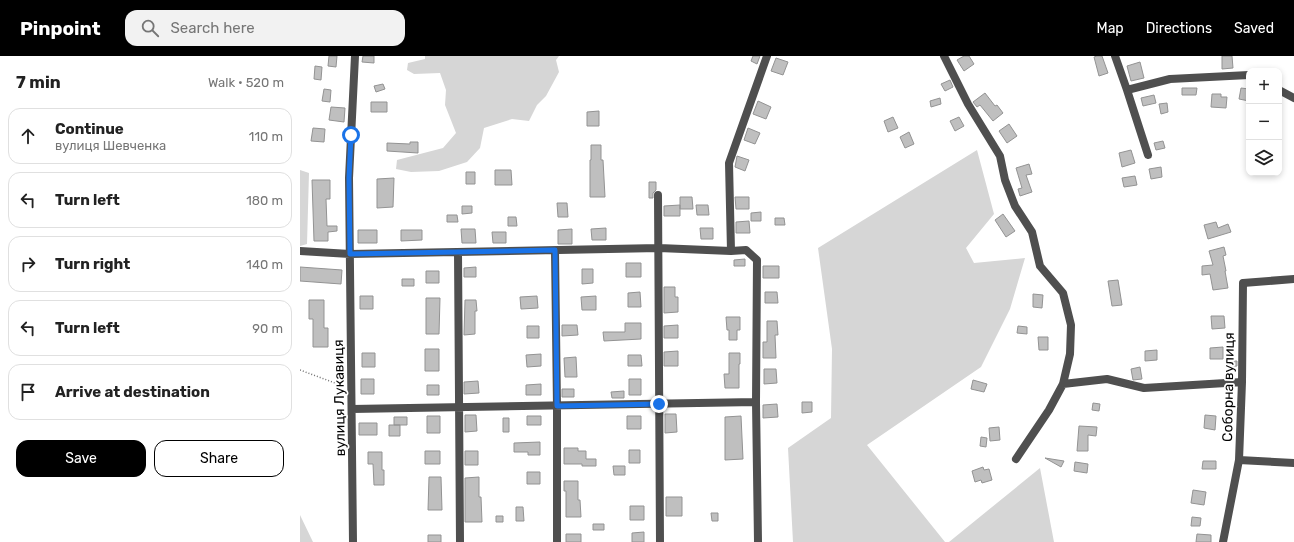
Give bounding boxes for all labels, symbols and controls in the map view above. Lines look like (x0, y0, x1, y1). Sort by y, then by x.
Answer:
search box (125, 10, 405, 46)
text: Pinpoint (20, 17, 101, 40)
icon: search (139, 17, 161, 39)
text: Search here (171, 19, 255, 37)
text: Map (1097, 20, 1124, 37)
text: Directions (1146, 20, 1212, 37)
text: Saved (1234, 20, 1274, 37)
map controls (1246, 68, 1282, 176)
button: + (1246, 68, 1282, 104)
text: 7 min (16, 72, 61, 92)
text: Walk · 520 m (208, 75, 284, 90)
button: − (1246, 104, 1282, 140)
text: Continue (55, 120, 124, 138)
icon: ahead (17, 125, 39, 147)
route start (342, 126, 360, 144)
text: 110 m (249, 129, 283, 144)
text: вулиця Шевченка (55, 138, 166, 153)
button: layers (1246, 140, 1282, 176)
icon: left (17, 189, 39, 211)
text: Turn left (55, 191, 120, 209)
text: 180 m (246, 193, 283, 208)
icon: right (17, 253, 39, 275)
text: Turn right (55, 255, 130, 273)
text: 140 m (246, 257, 283, 272)
icon: left (17, 317, 39, 339)
text: Turn left (55, 319, 120, 337)
text: 90 m (252, 321, 283, 336)
street label: Соборна вулиця (1219, 332, 1238, 442)
street label: вулиця Лукавиця (330, 339, 349, 457)
icon: arrive (17, 381, 39, 403)
text: Arrive at destination (55, 383, 210, 401)
route end (650, 395, 668, 413)
button: Save (16, 440, 146, 477)
button: Share (154, 440, 284, 477)

